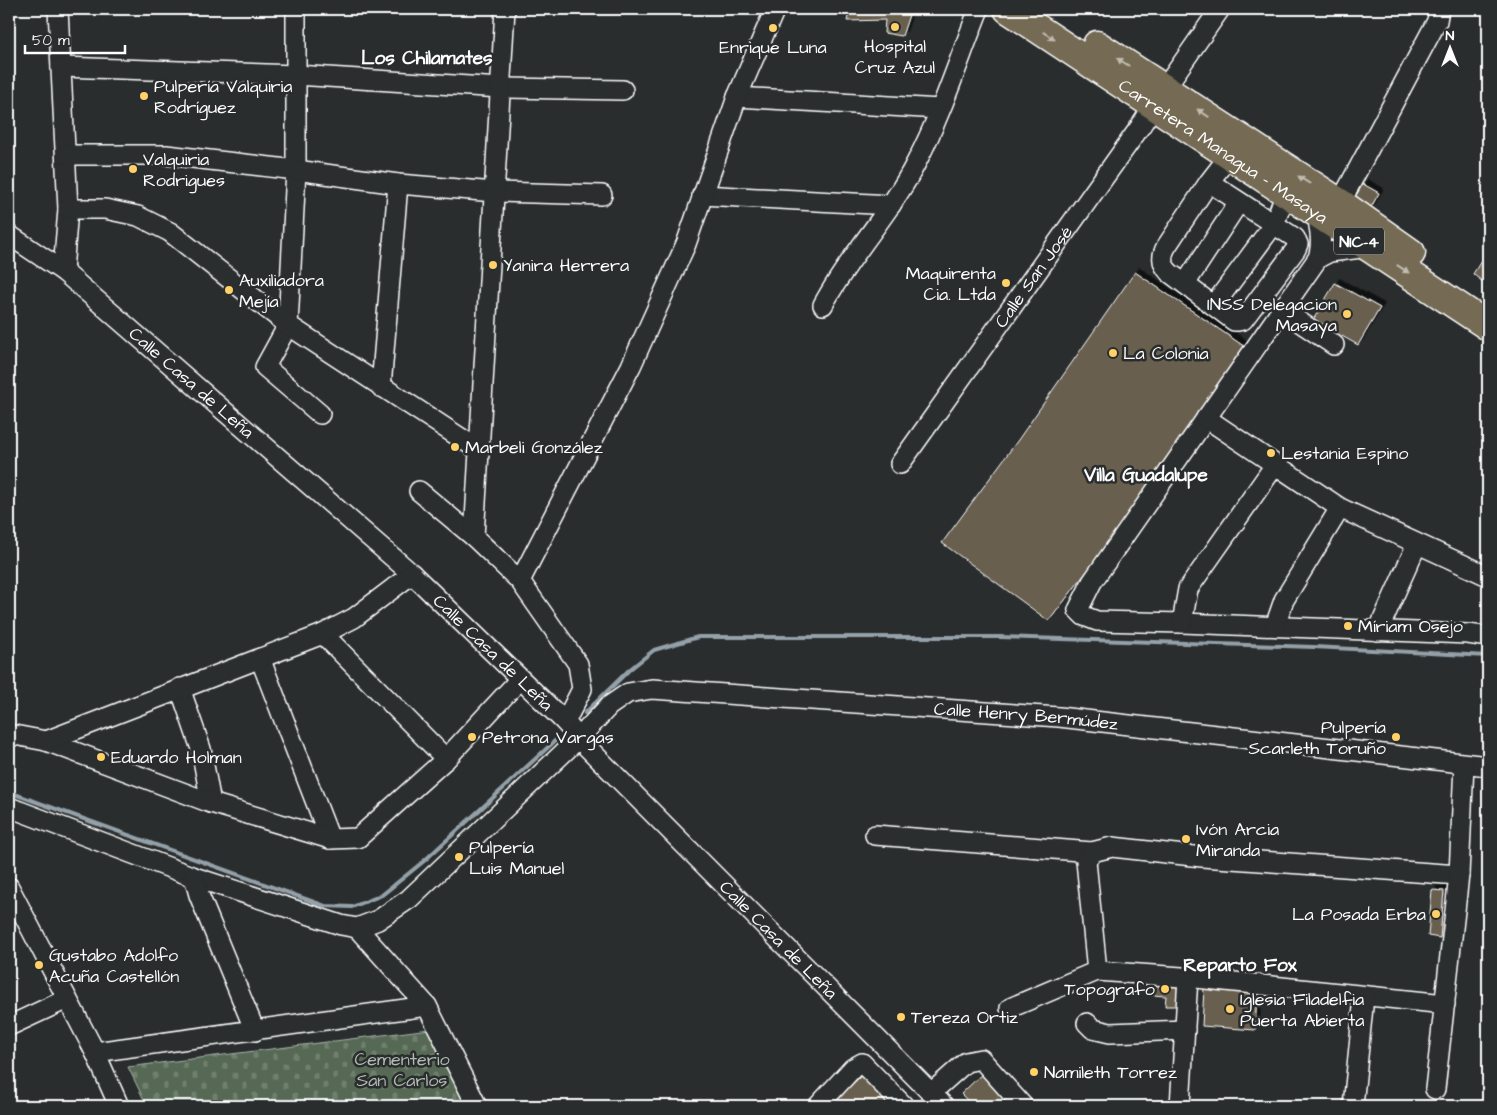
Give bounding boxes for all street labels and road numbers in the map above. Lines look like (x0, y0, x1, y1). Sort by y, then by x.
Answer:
street label: Carretera Managua - Masaya (1113, 73, 1333, 230)
street label: Calle San José (989, 221, 1079, 333)
road number: NIC-4 (1334, 228, 1384, 255)
street label: Calle Casa de Leña (123, 321, 259, 444)
street label: Calle Casa de Leña (427, 589, 558, 717)
street label: Calle Henry Bermúdez (933, 696, 1120, 737)
street label: Calle Casa de Leña (713, 875, 843, 1005)

